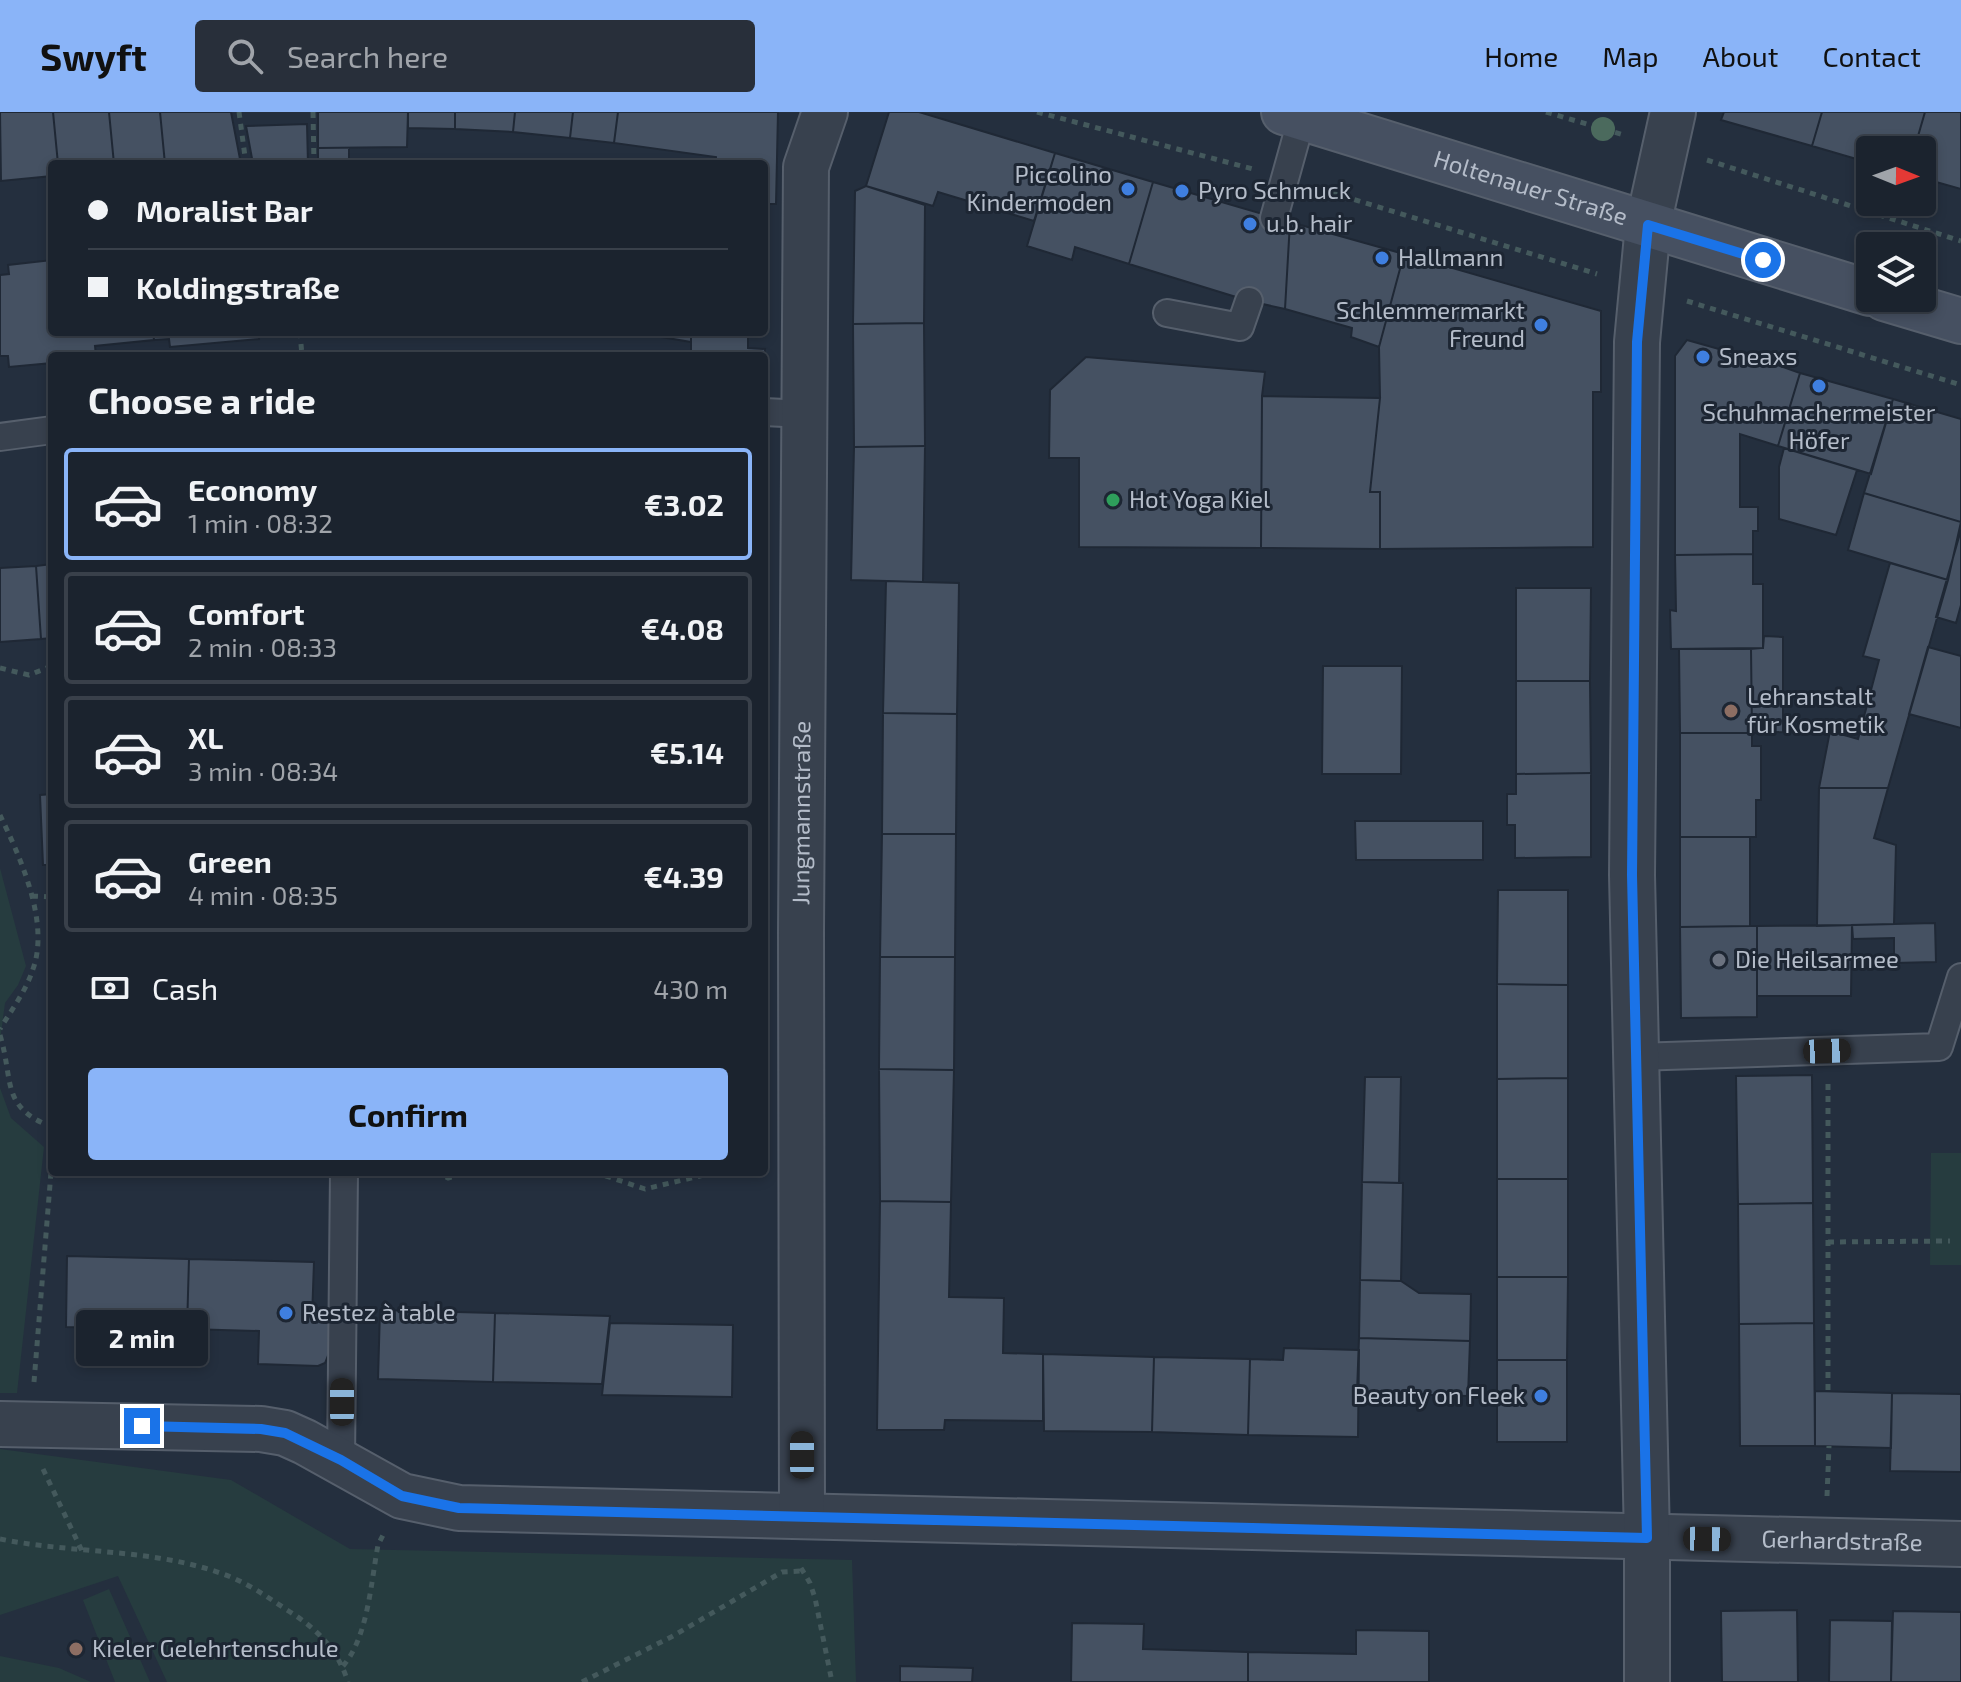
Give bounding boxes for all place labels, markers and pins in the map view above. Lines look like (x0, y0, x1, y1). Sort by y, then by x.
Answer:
place label: Piccolino Kindermoden (966, 159, 1112, 216)
place label: Pyro Schmuck (1198, 175, 1351, 204)
marker: Piccolino Kindermoden (1119, 180, 1137, 198)
marker: Pyro Schmuck (1173, 182, 1191, 200)
place label: u.b. hair (1266, 208, 1353, 237)
marker: u.b. hair (1241, 215, 1259, 233)
place label: Hallmann (1398, 242, 1504, 271)
marker: Hallmann (1373, 249, 1391, 267)
place label: Schlemmermarkt Freund (1336, 295, 1525, 352)
marker: Schlemmermarkt Freund (1532, 316, 1550, 334)
place label: Sneaxs (1719, 341, 1797, 370)
marker: Sneaxs (1694, 348, 1712, 366)
marker: Schuhmachermeister Höfer (1810, 377, 1828, 395)
place label: Schuhmachermeister Höfer (1703, 397, 1936, 454)
place label: Hot Yoga Kiel (1129, 484, 1270, 513)
marker: Hot Yoga Kiel (1104, 491, 1122, 509)
place label: Lehranstalt für Kosmetik (1747, 681, 1885, 738)
marker: Lehranstalt für Kosmetik (1722, 702, 1740, 720)
place label: Die Heilsarmee (1735, 944, 1899, 973)
marker: Die Heilsarmee (1710, 951, 1728, 969)
place label: Restez à table (302, 1297, 456, 1326)
marker: Restez à table (277, 1304, 295, 1322)
place label: Beauty on Fleek (1353, 1380, 1525, 1409)
marker: Beauty on Fleek (1532, 1387, 1550, 1405)
place label: Kieler Gelehrtenschule (92, 1633, 339, 1662)
marker: Kieler Gelehrtenschule (67, 1640, 85, 1658)

